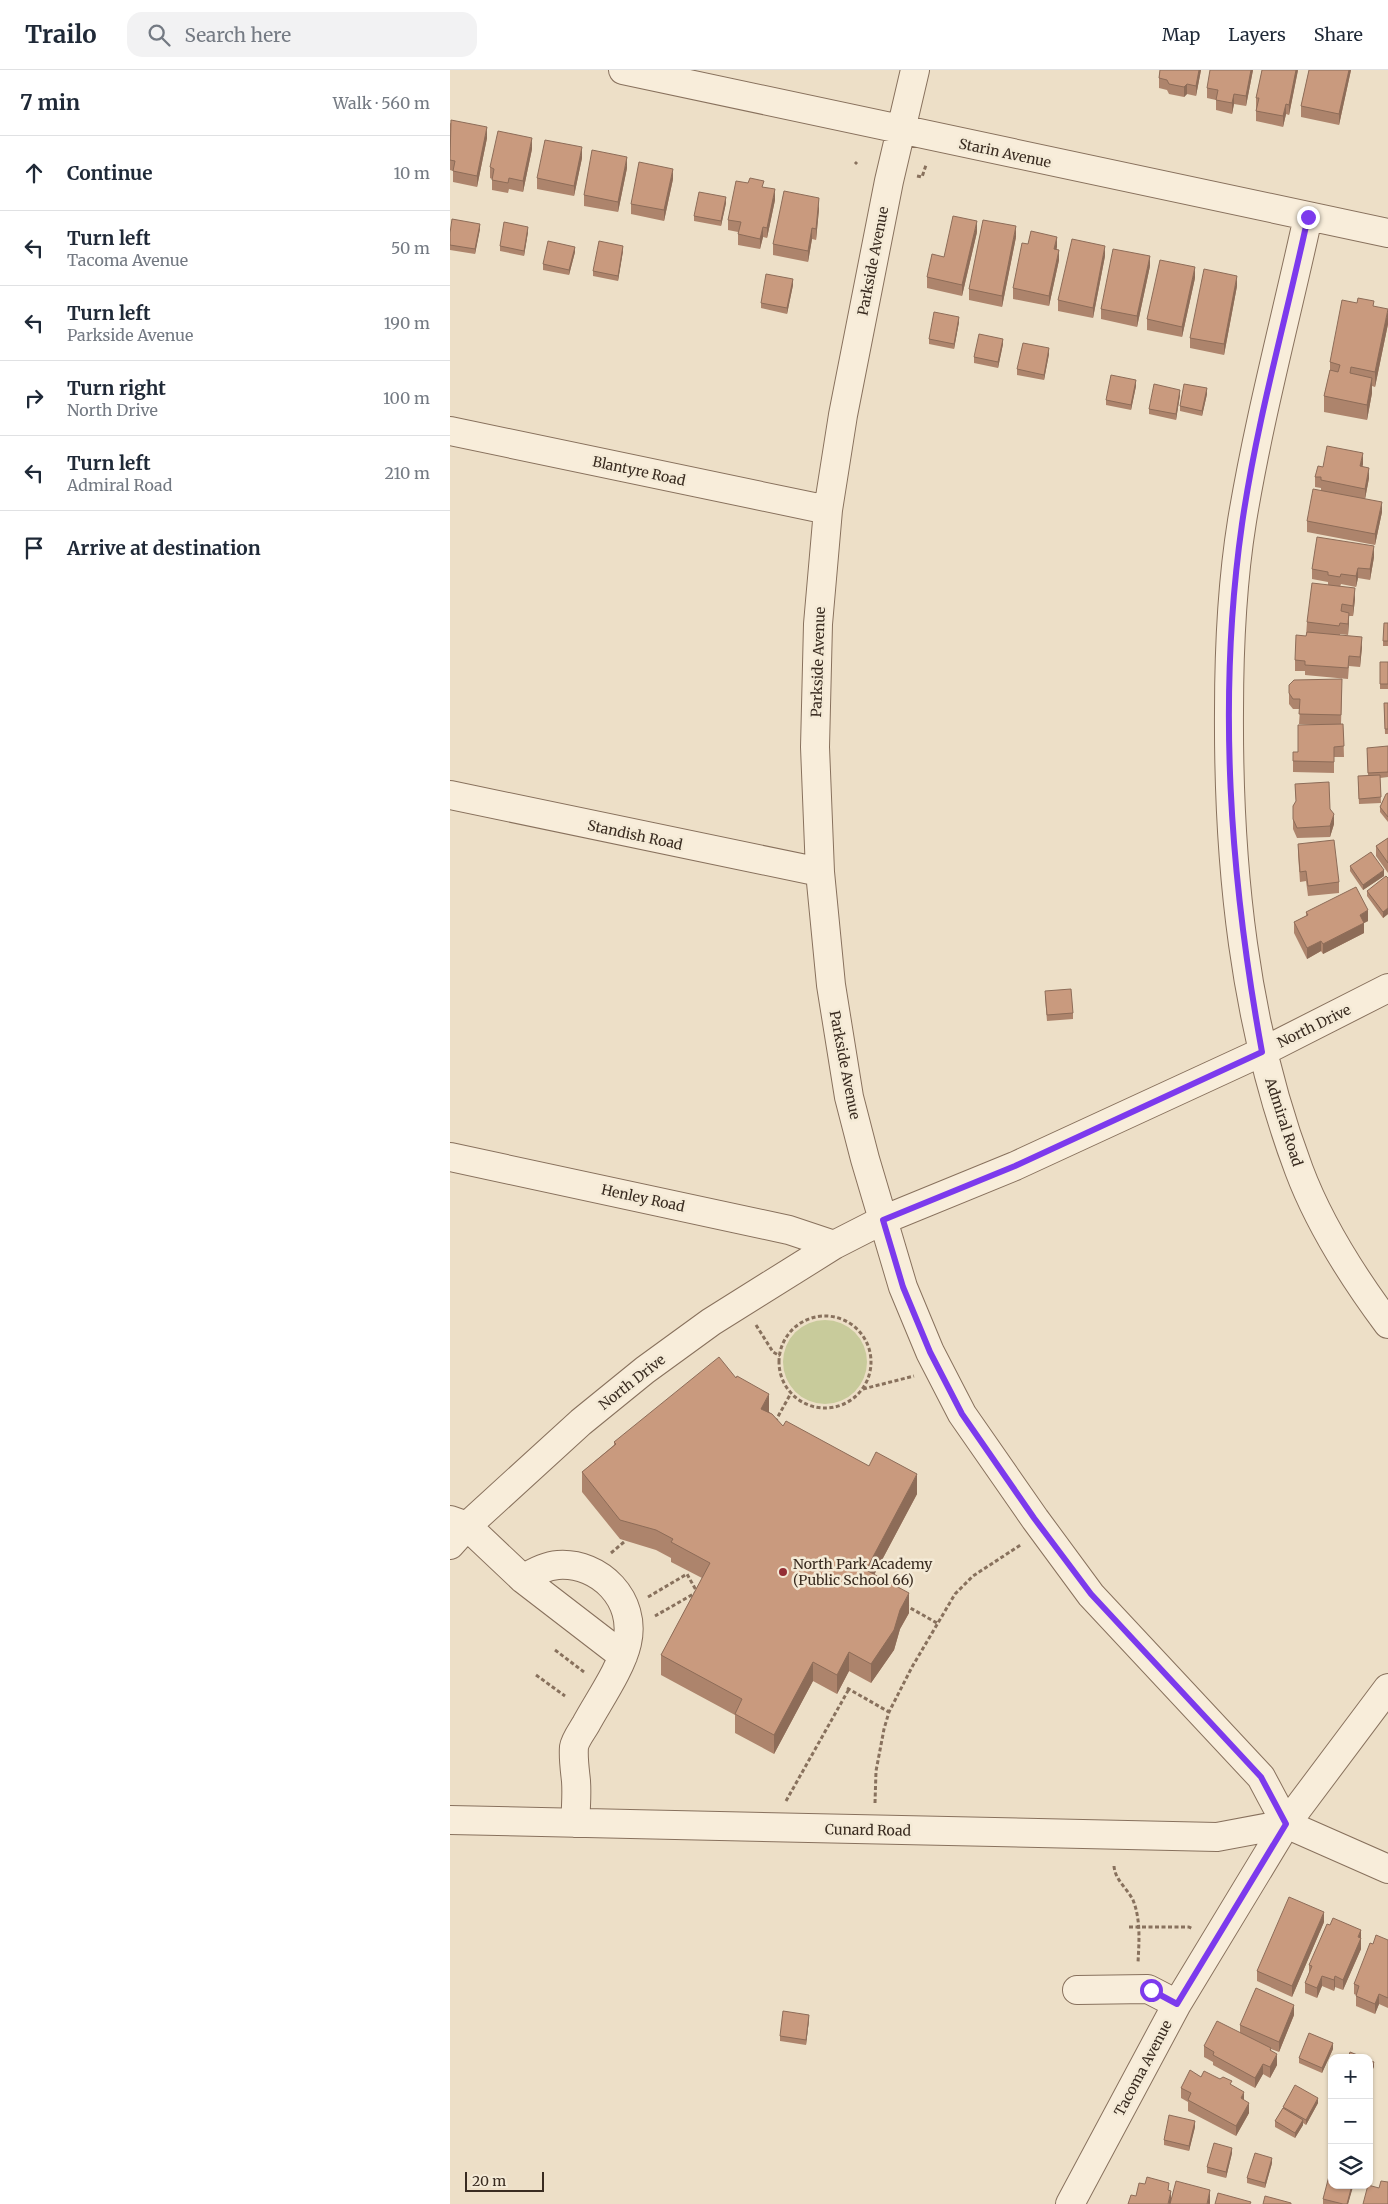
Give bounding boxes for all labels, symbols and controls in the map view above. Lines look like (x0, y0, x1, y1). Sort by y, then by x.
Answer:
search box (127, 12, 477, 57)
text: Trailo (25, 19, 97, 50)
icon: search (145, 21, 173, 49)
text: Search here (185, 23, 291, 47)
text: Map (1162, 23, 1200, 46)
text: Layers (1228, 23, 1286, 46)
text: Share (1314, 23, 1363, 46)
text: 7 min (20, 89, 80, 116)
text: Walk · 560 m (333, 93, 430, 113)
street label: Starin Avenue (957, 134, 1053, 172)
icon: ahead (20, 159, 48, 187)
text: Continue (67, 161, 153, 185)
text: 10 m (393, 163, 430, 183)
street label: Parkside Avenue (854, 205, 892, 317)
route end (1297, 206, 1320, 229)
text: Turn left (67, 226, 151, 250)
icon: left (20, 234, 48, 262)
text: 50 m (391, 238, 430, 258)
text: Tacoma Avenue (67, 250, 188, 270)
text: Turn left (67, 301, 151, 325)
icon: left (20, 309, 48, 337)
text: 190 m (384, 313, 430, 333)
text: Parkside Avenue (67, 325, 193, 345)
text: Turn right (67, 376, 166, 400)
icon: right (20, 384, 48, 412)
text: 100 m (383, 388, 430, 408)
text: North Drive (67, 400, 158, 420)
text: Turn left (67, 451, 151, 475)
street label: Blantyre Road (591, 452, 688, 490)
icon: left (20, 459, 48, 487)
text: 210 m (385, 463, 430, 483)
text: Admiral Road (67, 475, 172, 495)
icon: arrive (20, 534, 48, 562)
text: Arrive at destination (67, 536, 261, 560)
street label: Parkside Avenue (807, 606, 829, 718)
street label: Standish Road (586, 816, 685, 854)
street label: North Drive (1274, 1000, 1354, 1052)
street label: Parkside Avenue (826, 1009, 864, 1121)
street label: Admiral Road (1261, 1074, 1307, 1169)
street label: Henley Road (600, 1180, 687, 1216)
street label: North Drive (595, 1350, 669, 1414)
place label: North Park Academy (Public School 66) (793, 1555, 933, 1589)
marker: North Park Academy (Public School 66) (777, 1566, 789, 1578)
street label: Cunard Road (825, 1820, 912, 1840)
route start (1140, 1979, 1163, 2002)
street label: Tacoma Avenue (1110, 2017, 1176, 2119)
map controls (1328, 2054, 1373, 2189)
button: + (1328, 2054, 1373, 2099)
button: − (1328, 2099, 1373, 2144)
button: layers (1328, 2144, 1373, 2189)
scale bar (465, 2169, 544, 2192)
text: 20 m (472, 2172, 506, 2190)

